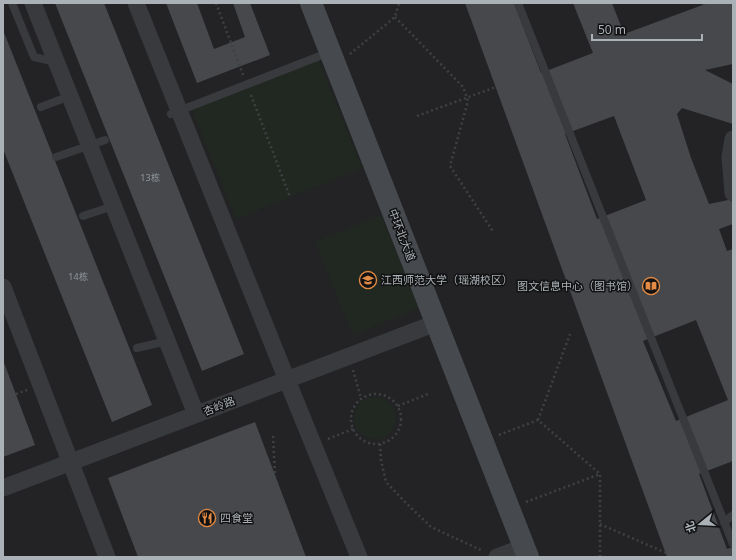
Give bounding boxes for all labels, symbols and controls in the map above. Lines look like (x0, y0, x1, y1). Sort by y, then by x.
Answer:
scale bar (592, 16, 702, 42)
text: 50 m (598, 21, 626, 38)
house number: 13栋 (140, 171, 160, 184)
street label: 中环北大道 (386, 206, 419, 263)
house number: 14栋 (68, 270, 88, 283)
school or university icon: 江西师范大学（瑶湖校区） (358, 270, 378, 290)
place label: 江西师范大学（瑶湖校区） (381, 272, 513, 287)
library icon: 图文信息中心（图书馆） (641, 276, 661, 296)
place label: 图文信息中心（图书馆） (517, 278, 638, 293)
street label: 杏岭路 (201, 393, 237, 418)
north arrow (680, 504, 720, 544)
restaurant icon: 四食堂 (197, 508, 217, 528)
place label: 四食堂 (220, 510, 253, 525)
text: 北 (681, 520, 699, 535)

